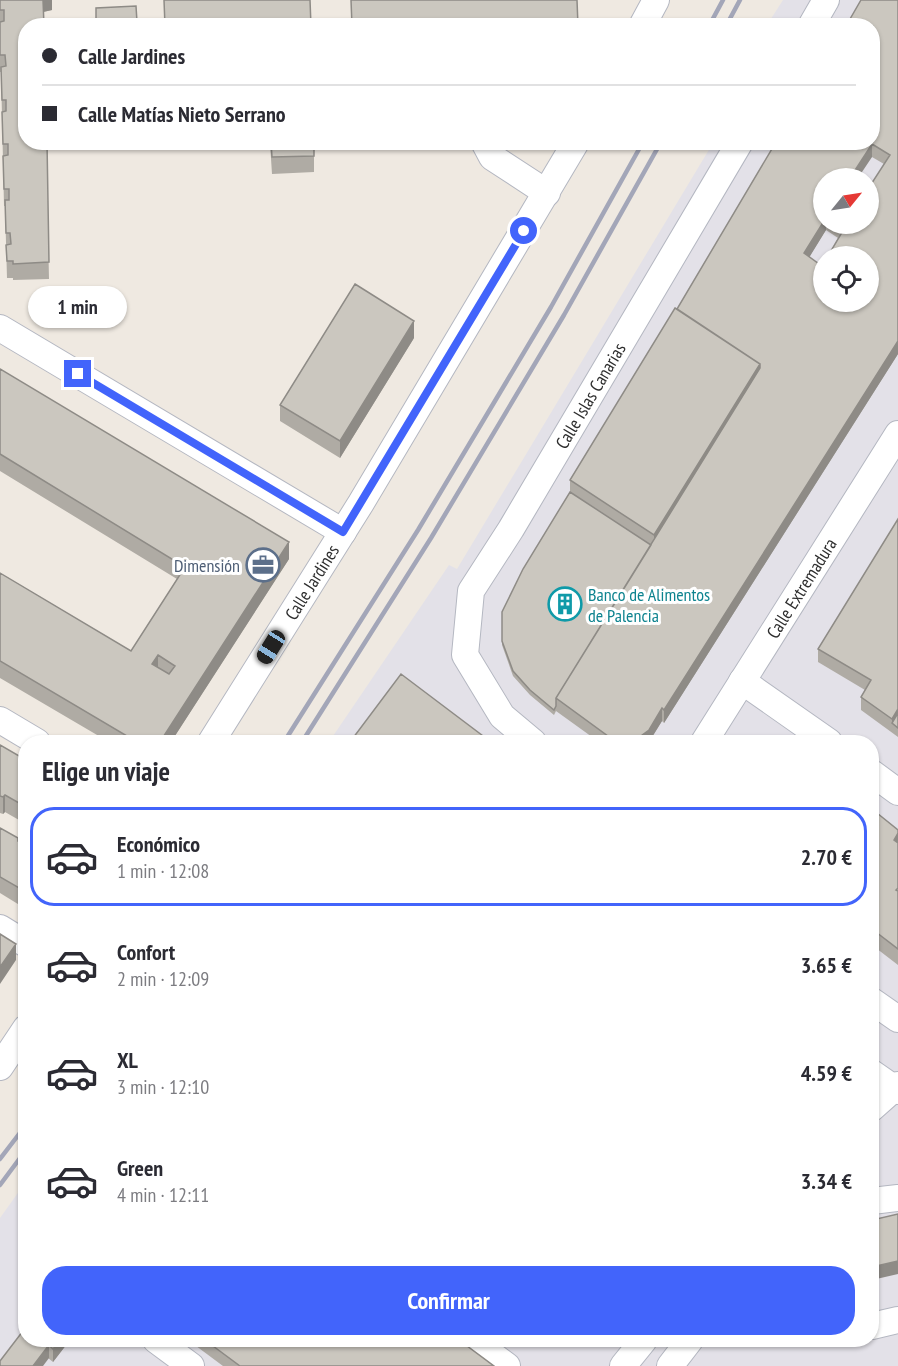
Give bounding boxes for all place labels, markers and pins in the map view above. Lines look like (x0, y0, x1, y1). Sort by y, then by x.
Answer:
office icon: Dimensión (245, 547, 281, 583)
place label: Dimensión (174, 554, 240, 577)
place label: Banco de Alimentos de Palencia (588, 583, 710, 627)
building icon: Banco de Alimentos de Palencia (547, 586, 583, 622)

